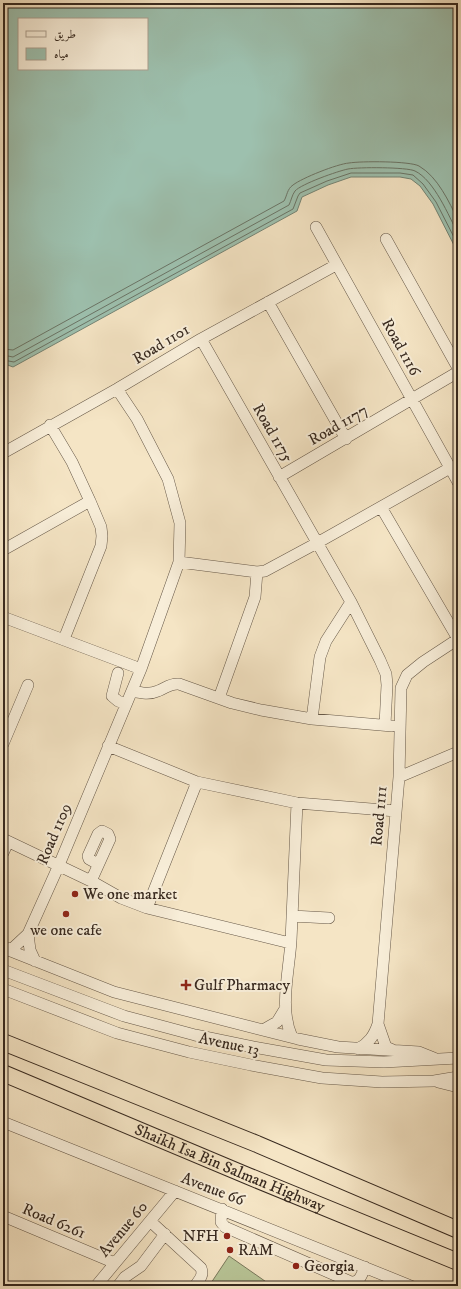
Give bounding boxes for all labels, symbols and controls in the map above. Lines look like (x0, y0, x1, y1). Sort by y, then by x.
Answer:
legend (18, 18, 148, 70)
text: طريق (54, 27, 76, 42)
text: مياه (54, 47, 69, 62)
street label: Road 1116 (377, 315, 425, 380)
street label: Road 1101 (129, 319, 193, 369)
street label: Road 1175 (248, 400, 298, 466)
street label: Road 1177 (305, 400, 371, 450)
street label: Road 1111 (366, 785, 392, 847)
street label: Road 1109 (32, 800, 76, 868)
place label: We one market (82, 884, 177, 904)
marker: We one market (70, 889, 80, 899)
marker: we one cafe (61, 909, 71, 919)
place label: we one cafe (29, 920, 102, 940)
place label: Gulf Pharmacy (194, 975, 290, 995)
marker: Gulf Pharmacy (181, 980, 191, 990)
street label: Avenue 13 (197, 1028, 261, 1060)
street label: Shaikh Isa Bin Salman Highway (132, 1120, 328, 1217)
street label: Avenue 66 (179, 1168, 248, 1210)
street label: Avenue 60 (94, 1197, 152, 1261)
street label: Road 6261 (19, 1199, 89, 1243)
place label: NFH (183, 1226, 219, 1246)
marker: NFH (222, 1231, 232, 1241)
place label: RAM (238, 1240, 273, 1260)
marker: RAM (225, 1245, 235, 1255)
place label: Georgia (304, 1256, 354, 1276)
marker: Georgia (291, 1261, 301, 1271)

